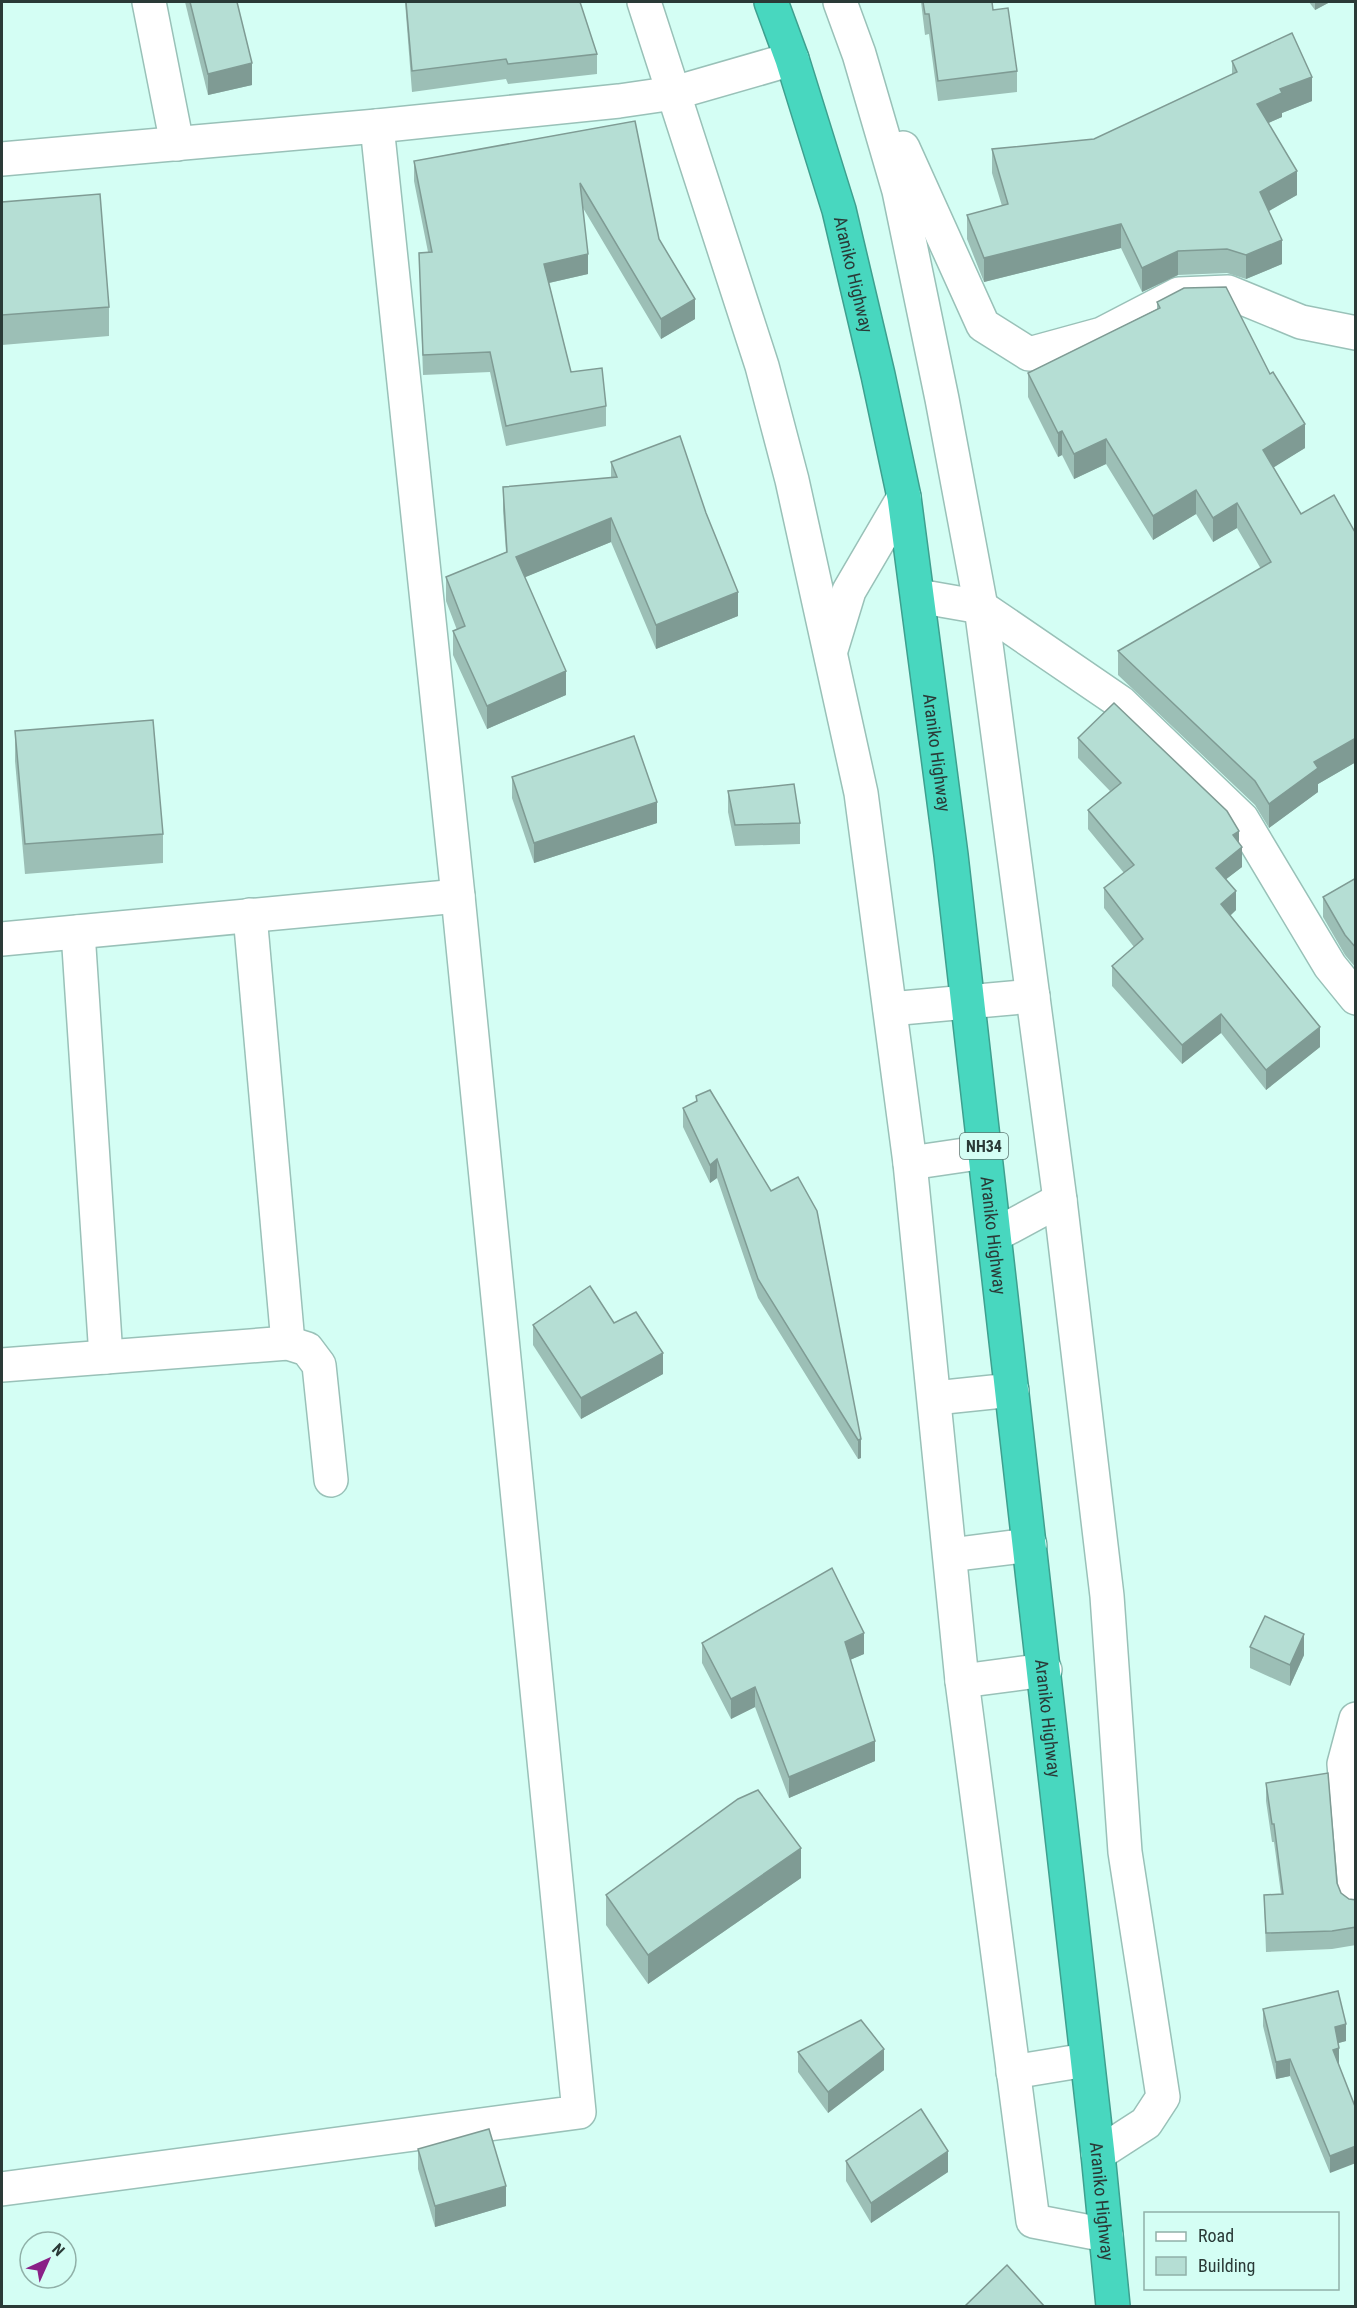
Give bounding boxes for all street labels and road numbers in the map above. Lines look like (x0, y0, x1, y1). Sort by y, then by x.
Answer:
street label: Araniko Highway (830, 214, 878, 335)
street label: Araniko Highway (919, 692, 956, 813)
road number: NH34 (960, 1133, 1008, 1159)
street label: Araniko Highway (977, 1175, 1011, 1296)
street label: Araniko Highway (1032, 1658, 1066, 1779)
street label: Araniko Highway (1086, 2141, 1119, 2262)

